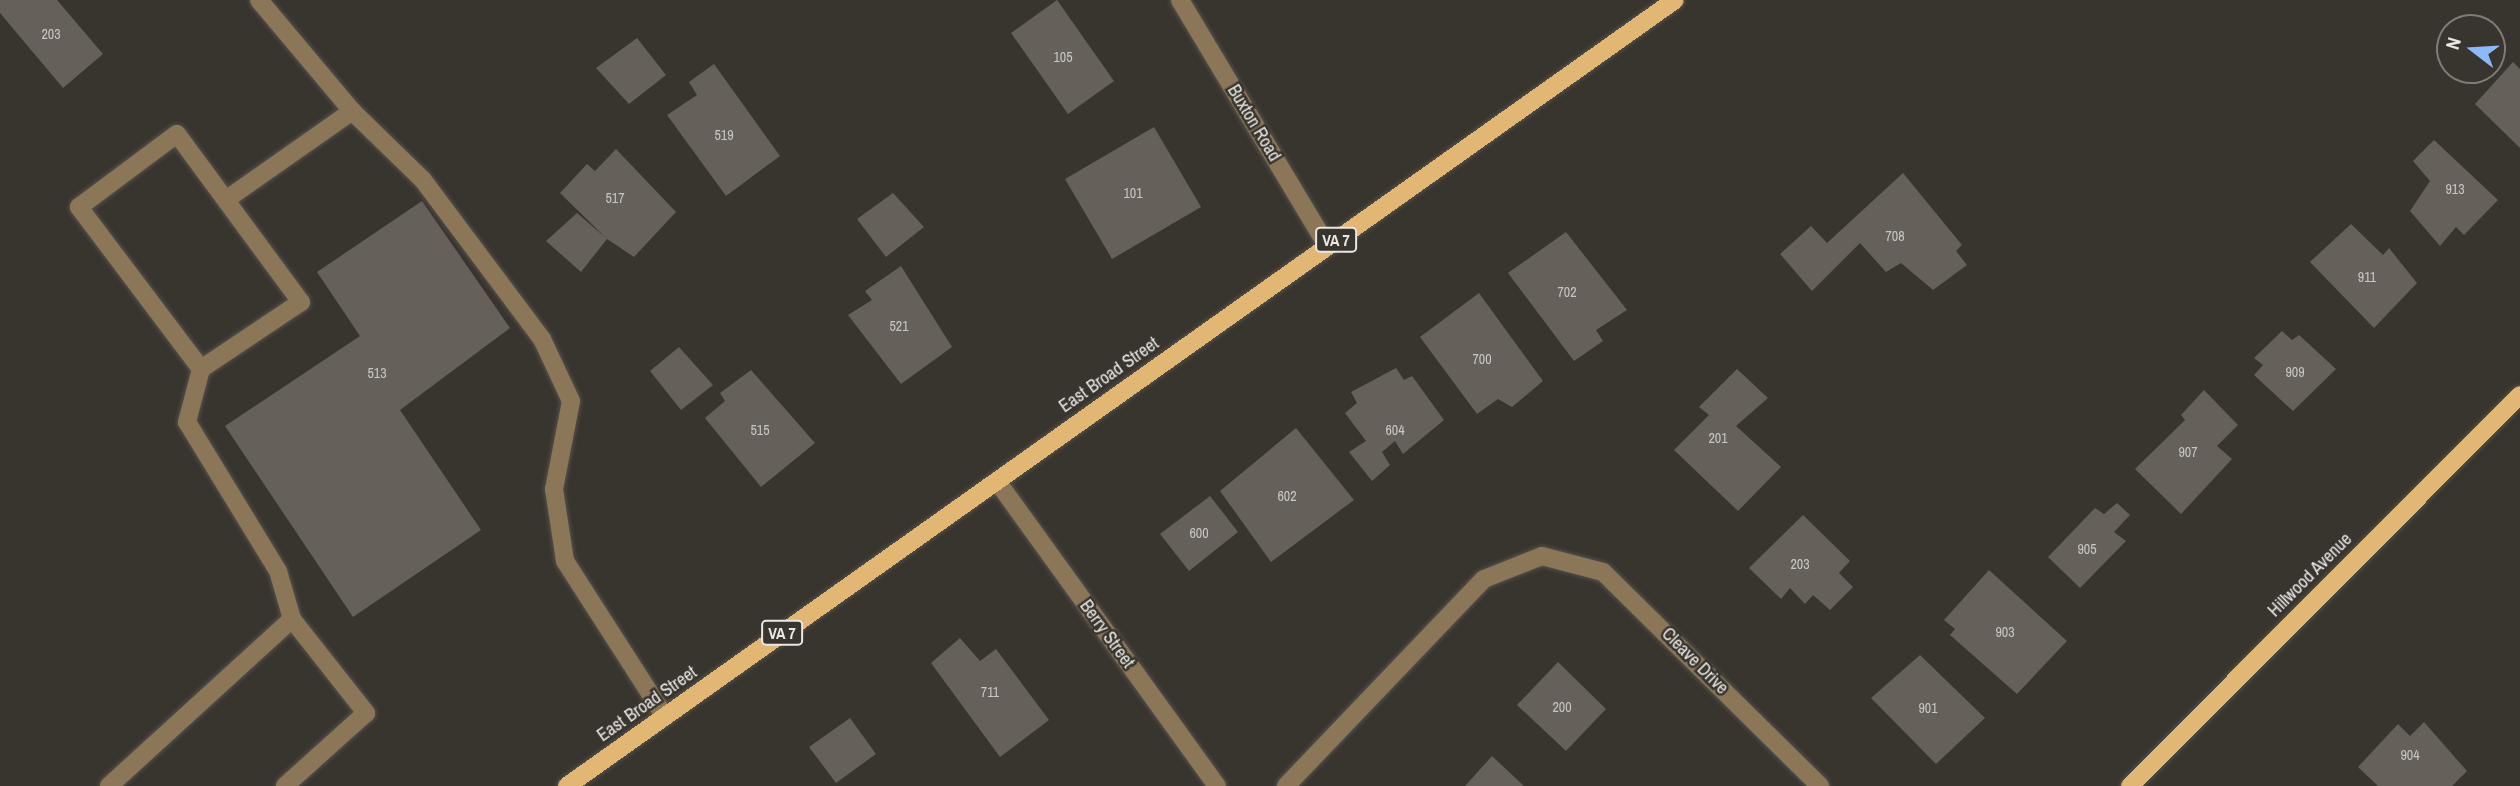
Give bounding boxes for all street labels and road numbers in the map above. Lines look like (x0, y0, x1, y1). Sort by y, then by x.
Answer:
street label: Buxton Road (1223, 81, 1285, 165)
road number: VA 7 (1313, 228, 1359, 252)
street label: East Broad Street (1055, 333, 1163, 417)
street label: Hillwood Avenue (2263, 528, 2357, 622)
street label: Berry Street (1075, 596, 1139, 672)
road number: VA 7 (759, 620, 805, 646)
street label: Cleave Drive (1657, 623, 1733, 699)
street label: East Broad Street (593, 662, 701, 746)

